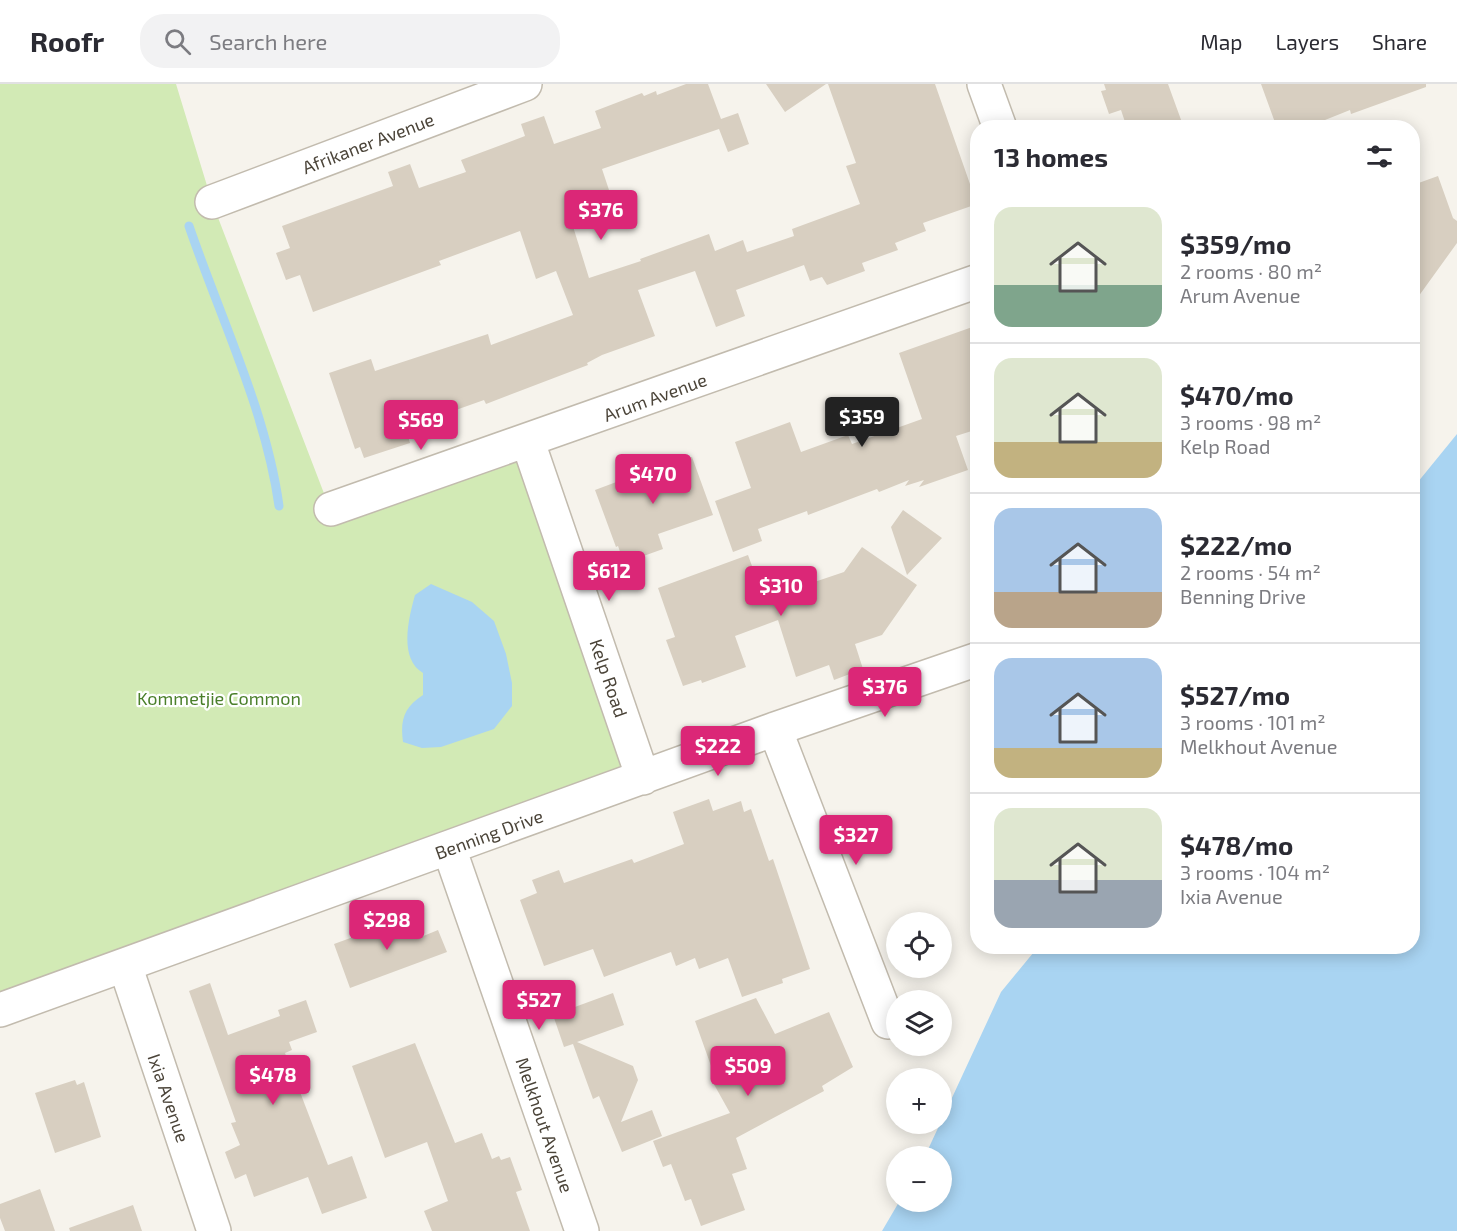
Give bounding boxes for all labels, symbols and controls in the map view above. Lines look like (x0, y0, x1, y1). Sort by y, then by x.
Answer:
search box (140, 14, 560, 68)
text: Roofr (30, 24, 104, 58)
icon: search (161, 25, 194, 58)
text: Search here (209, 28, 327, 54)
text: Map (1200, 29, 1242, 54)
text: Layers (1275, 29, 1339, 54)
text: Share (1372, 29, 1427, 54)
street label: Afrikaner Avenue (299, 108, 437, 178)
icon: filters (1363, 140, 1396, 173)
text: 13 homes (994, 141, 1108, 172)
pin: $376 (565, 190, 637, 241)
text: $376 (578, 197, 624, 221)
text: $359/mo (1180, 228, 1291, 259)
icon: home (1042, 231, 1114, 303)
text: 2 rooms · 80 m² (1180, 259, 1322, 283)
text: Arum Avenue (1180, 283, 1300, 307)
street label: Arum Avenue (600, 368, 710, 426)
text: $470/mo (1180, 379, 1294, 410)
icon: home (1042, 382, 1114, 454)
pin: $359 (826, 397, 898, 448)
pin: $569 (385, 400, 457, 451)
text: $359 (839, 404, 885, 428)
text: $569 (398, 407, 444, 431)
text: 3 rooms · 98 m² (1180, 410, 1321, 434)
text: Kelp Road (1180, 434, 1270, 458)
pin: $470 (617, 454, 689, 505)
text: $470 (629, 461, 677, 485)
text: $222/mo (1180, 529, 1292, 560)
icon: home (1042, 532, 1114, 604)
pin: $612 (573, 551, 645, 602)
text: $612 (587, 558, 631, 582)
text: 2 rooms · 54 m² (1180, 560, 1321, 584)
pin: $310 (745, 566, 817, 617)
text: $310 (759, 573, 803, 597)
text: Benning Drive (1180, 584, 1306, 608)
street label: Kelp Road (585, 636, 633, 720)
pin: $376 (849, 667, 921, 718)
text: $376 (862, 674, 908, 698)
text: $527/mo (1180, 679, 1290, 710)
icon: home (1042, 682, 1114, 754)
park label: Kommetjie Common (137, 687, 301, 709)
text: 3 rooms · 101 m² (1180, 710, 1326, 734)
pin: $222 (682, 726, 754, 777)
text: $222 (695, 733, 741, 757)
text: Melkhout Avenue (1180, 734, 1337, 758)
street label: Benning Drive (432, 804, 546, 864)
pin: $327 (820, 815, 892, 866)
text: $327 (833, 822, 879, 846)
text: $478/mo (1180, 829, 1293, 860)
icon: home (1042, 832, 1114, 904)
text: 3 rooms · 104 m² (1180, 860, 1330, 884)
text: Ixia Avenue (1180, 884, 1283, 908)
pin: $298 (351, 900, 423, 951)
text: $298 (363, 907, 411, 931)
map controls (886, 912, 952, 1212)
button: locate (886, 912, 952, 978)
pin: $527 (503, 980, 575, 1031)
text: $527 (517, 987, 561, 1011)
button: layers (886, 990, 952, 1056)
pin: $509 (712, 1046, 784, 1097)
street label: Ixia Avenue (144, 1051, 194, 1145)
text: $509 (724, 1053, 772, 1077)
street label: Melkhout Avenue (512, 1054, 578, 1196)
pin: $478 (237, 1055, 309, 1106)
text: $478 (249, 1062, 297, 1086)
button: + (886, 1068, 952, 1134)
button: − (886, 1146, 952, 1212)

